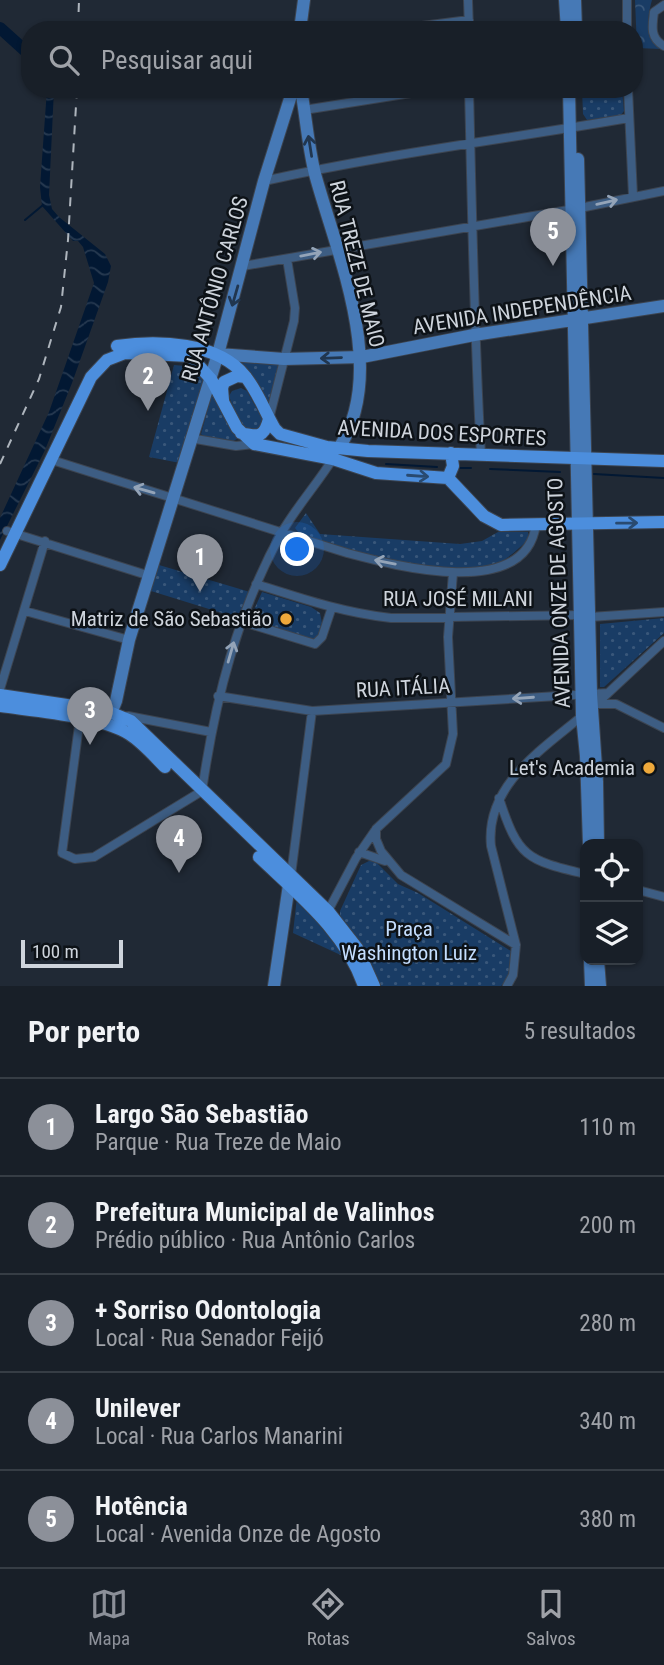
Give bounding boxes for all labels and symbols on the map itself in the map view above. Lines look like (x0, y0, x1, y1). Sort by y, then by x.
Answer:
one-way arrow (303, 135, 316, 157)
street label: RUA TREZE DE MAIO (325, 178, 389, 350)
street label: RUA ANTÔNIO CARLOS (177, 194, 253, 384)
one-way arrow (595, 195, 618, 209)
pin: 5 (530, 208, 576, 266)
one-way arrow (299, 247, 322, 260)
street label: AVENIDA INDEPENDÊNCIA (411, 281, 633, 339)
one-way arrow (227, 285, 240, 307)
one-way arrow (319, 351, 342, 364)
pin: 2 (125, 353, 171, 411)
street label: AVENIDA DOS ESPORTES (337, 416, 547, 450)
one-way arrow (407, 470, 429, 483)
street label: AVENIDA ONZE DE AGOSTO (543, 477, 575, 709)
one-way arrow (134, 482, 156, 495)
one-way arrow (616, 516, 639, 530)
your location (280, 532, 314, 566)
pin: 1 (177, 534, 223, 592)
one-way arrow (374, 555, 397, 569)
street label: RUA JOSÉ MILANI (383, 587, 533, 611)
place label: Matriz de São Sebastião (71, 607, 272, 631)
marker: Matriz de São Sebastião (278, 611, 294, 627)
one-way arrow (225, 642, 238, 664)
street label: RUA ITÁLIA (355, 674, 451, 702)
pin: 3 (67, 687, 113, 745)
one-way arrow (512, 692, 535, 705)
place label: Let's Academia (509, 756, 635, 780)
marker: Let's Academia (641, 760, 657, 776)
pin: 4 (156, 815, 202, 873)
park label: Praça Washington Luiz (341, 917, 477, 965)
scale bar (21, 937, 122, 969)

